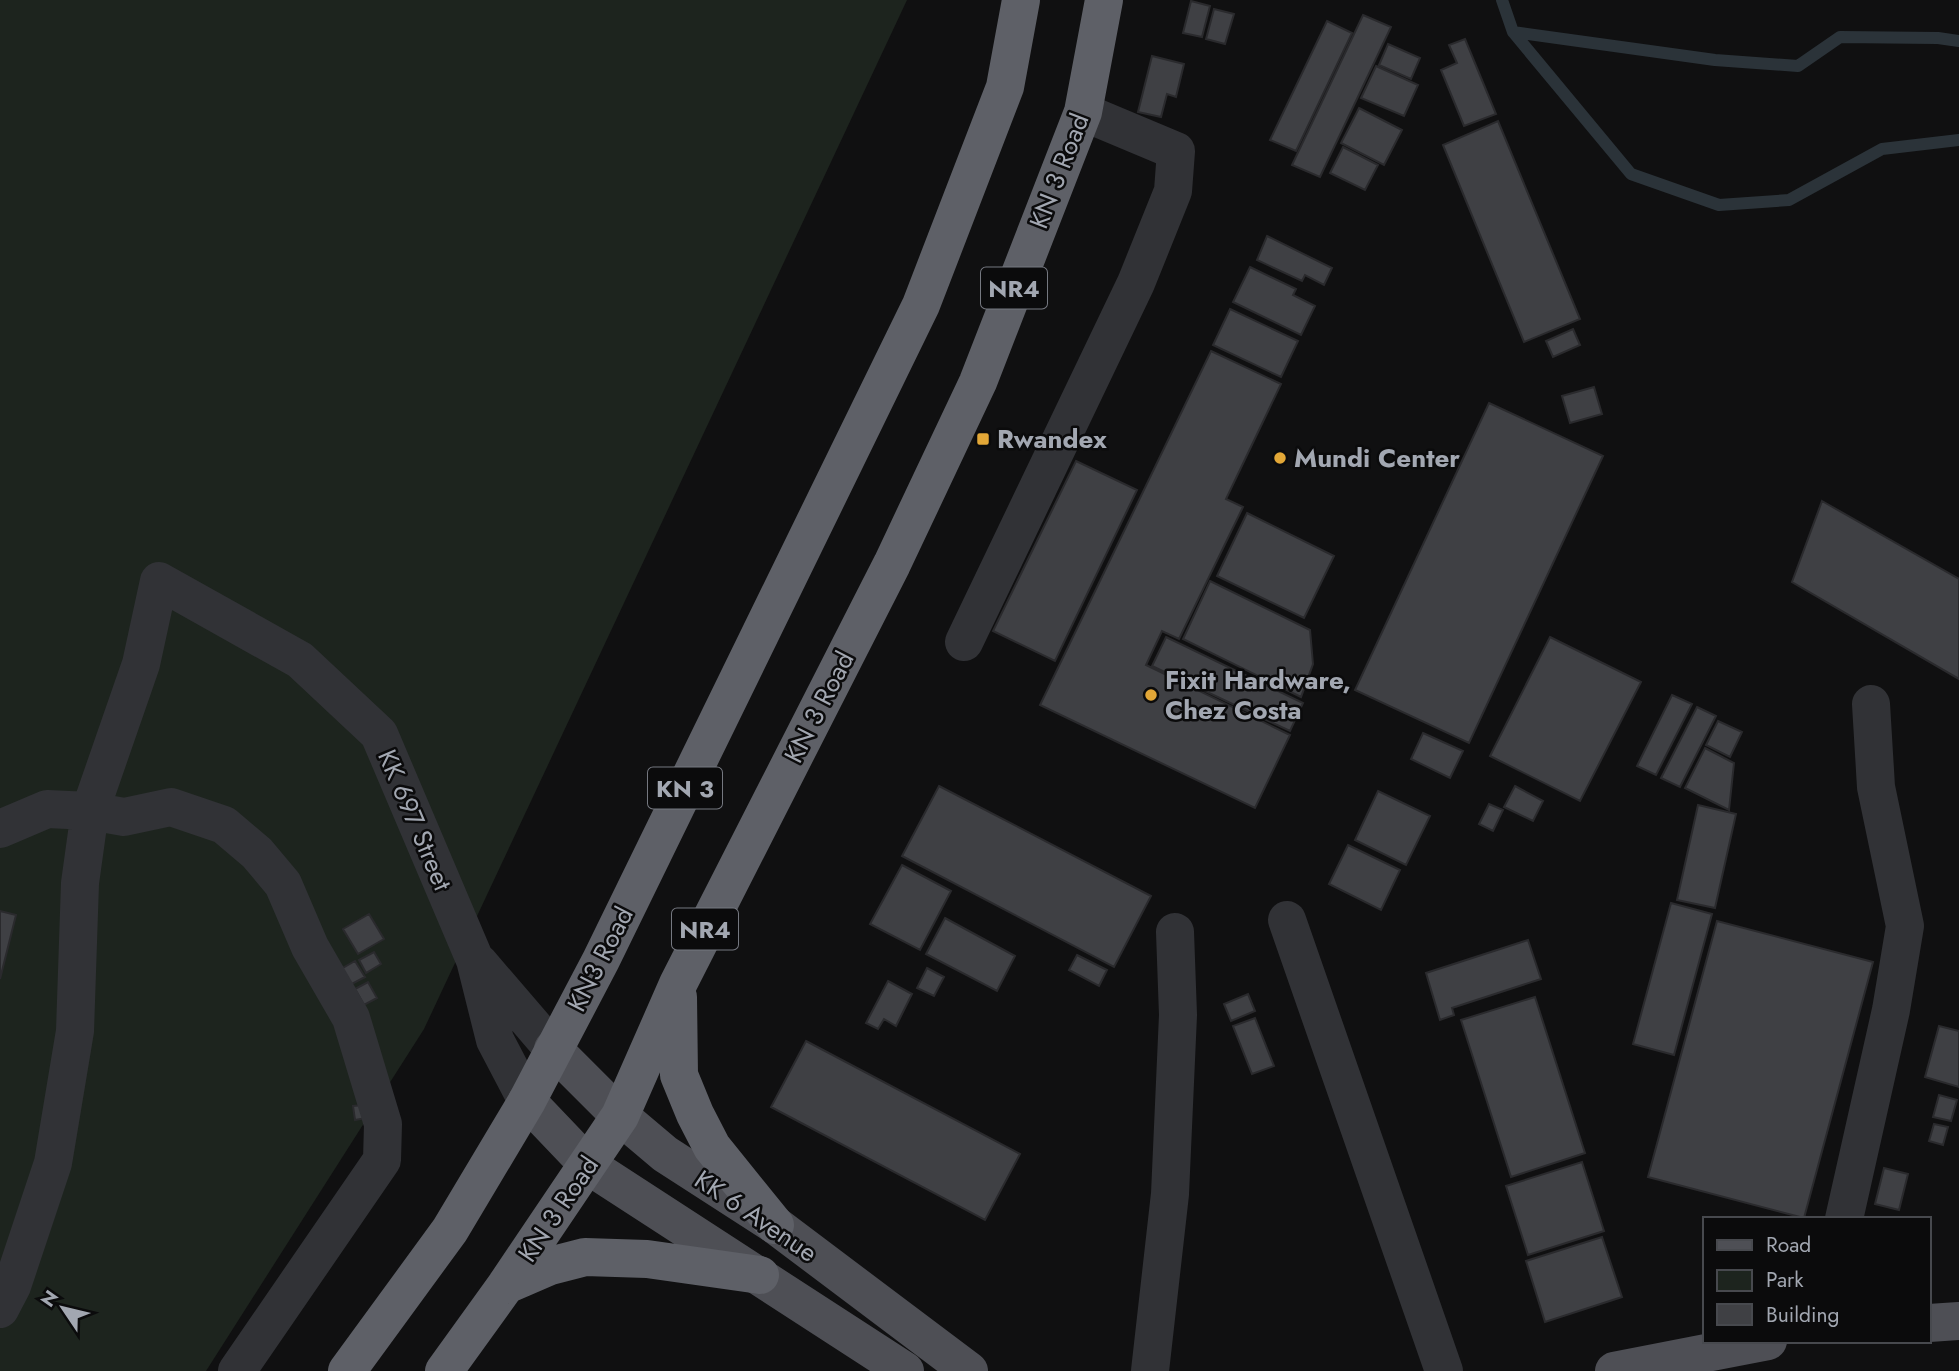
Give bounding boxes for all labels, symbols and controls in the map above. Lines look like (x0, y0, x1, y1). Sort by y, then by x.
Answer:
street label: KN 3 Road (1020, 108, 1098, 234)
road number: NR4 (981, 268, 1047, 309)
place label: Rwandex (997, 420, 1107, 458)
marker: Rwandex (975, 431, 991, 447)
place label: Mundi Center (1294, 439, 1460, 477)
marker: Mundi Center (1272, 450, 1288, 466)
street label: KN 3 Road (775, 645, 863, 769)
place label: Fixit Hardware, Chez Costa (1165, 661, 1351, 729)
marker: Fixit Hardware, Chez Costa (1143, 687, 1159, 703)
street label: KK 697 Street (368, 744, 462, 897)
road number: KN 3 (648, 768, 722, 808)
street label: KN3 Road (557, 900, 643, 1018)
road number: NR4 (672, 909, 738, 950)
street label: KN 3 Road (508, 1148, 608, 1270)
street label: KK 6 Avenue (687, 1161, 825, 1271)
legend (1703, 1217, 1931, 1343)
text: Road (1766, 1230, 1811, 1260)
text: Park (1766, 1265, 1804, 1295)
north arrow (28, 1273, 98, 1343)
text: N (34, 1285, 65, 1312)
text: Building (1766, 1300, 1839, 1330)

